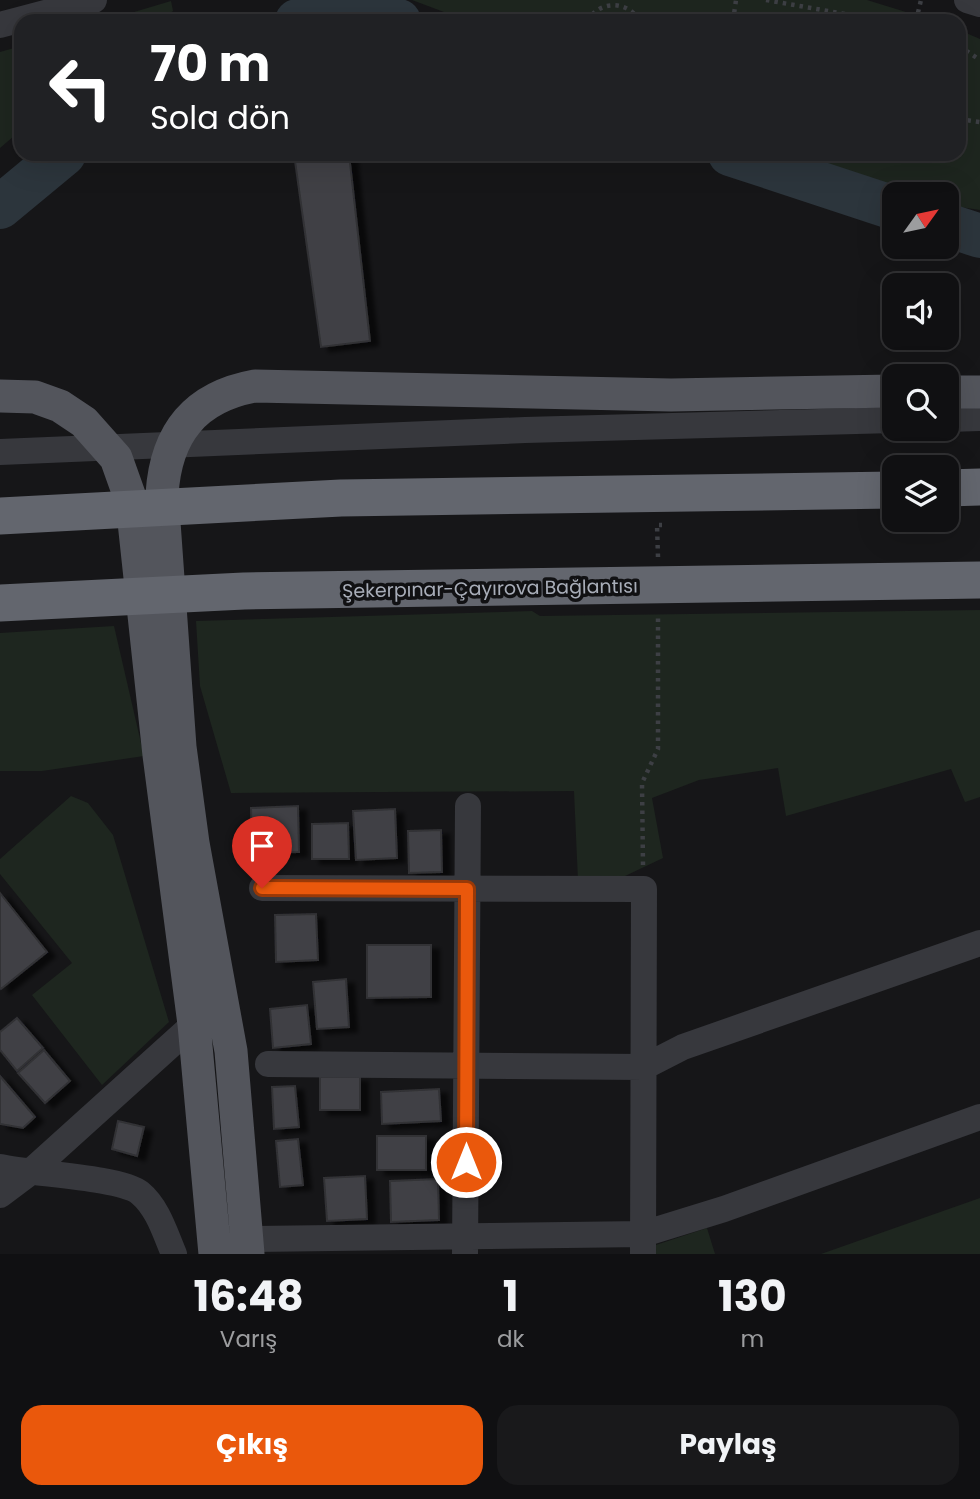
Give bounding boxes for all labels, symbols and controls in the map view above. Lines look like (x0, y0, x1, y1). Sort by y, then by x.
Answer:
text: 70 m (150, 30, 270, 98)
icon: left (35, 42, 126, 133)
text: Sola dön (150, 95, 290, 140)
north arrow (882, 182, 959, 259)
map controls (882, 182, 959, 532)
button: sound (882, 273, 959, 350)
button: search (882, 364, 959, 441)
button: layers (882, 455, 959, 532)
street label: Şekerpınar-Çayırova Bağlantısı (342, 572, 638, 605)
pin (232, 816, 292, 888)
icon: arrive (243, 827, 281, 865)
position arrow (429, 1125, 503, 1199)
text: 16:48 (193, 1267, 304, 1326)
text: 1 (503, 1267, 519, 1326)
text: 130 (718, 1267, 787, 1326)
text: Varış (220, 1323, 277, 1355)
text: dk (497, 1323, 524, 1355)
text: m (740, 1323, 764, 1355)
button: Çıkış (21, 1405, 483, 1485)
button: Paylaş (497, 1405, 959, 1485)

